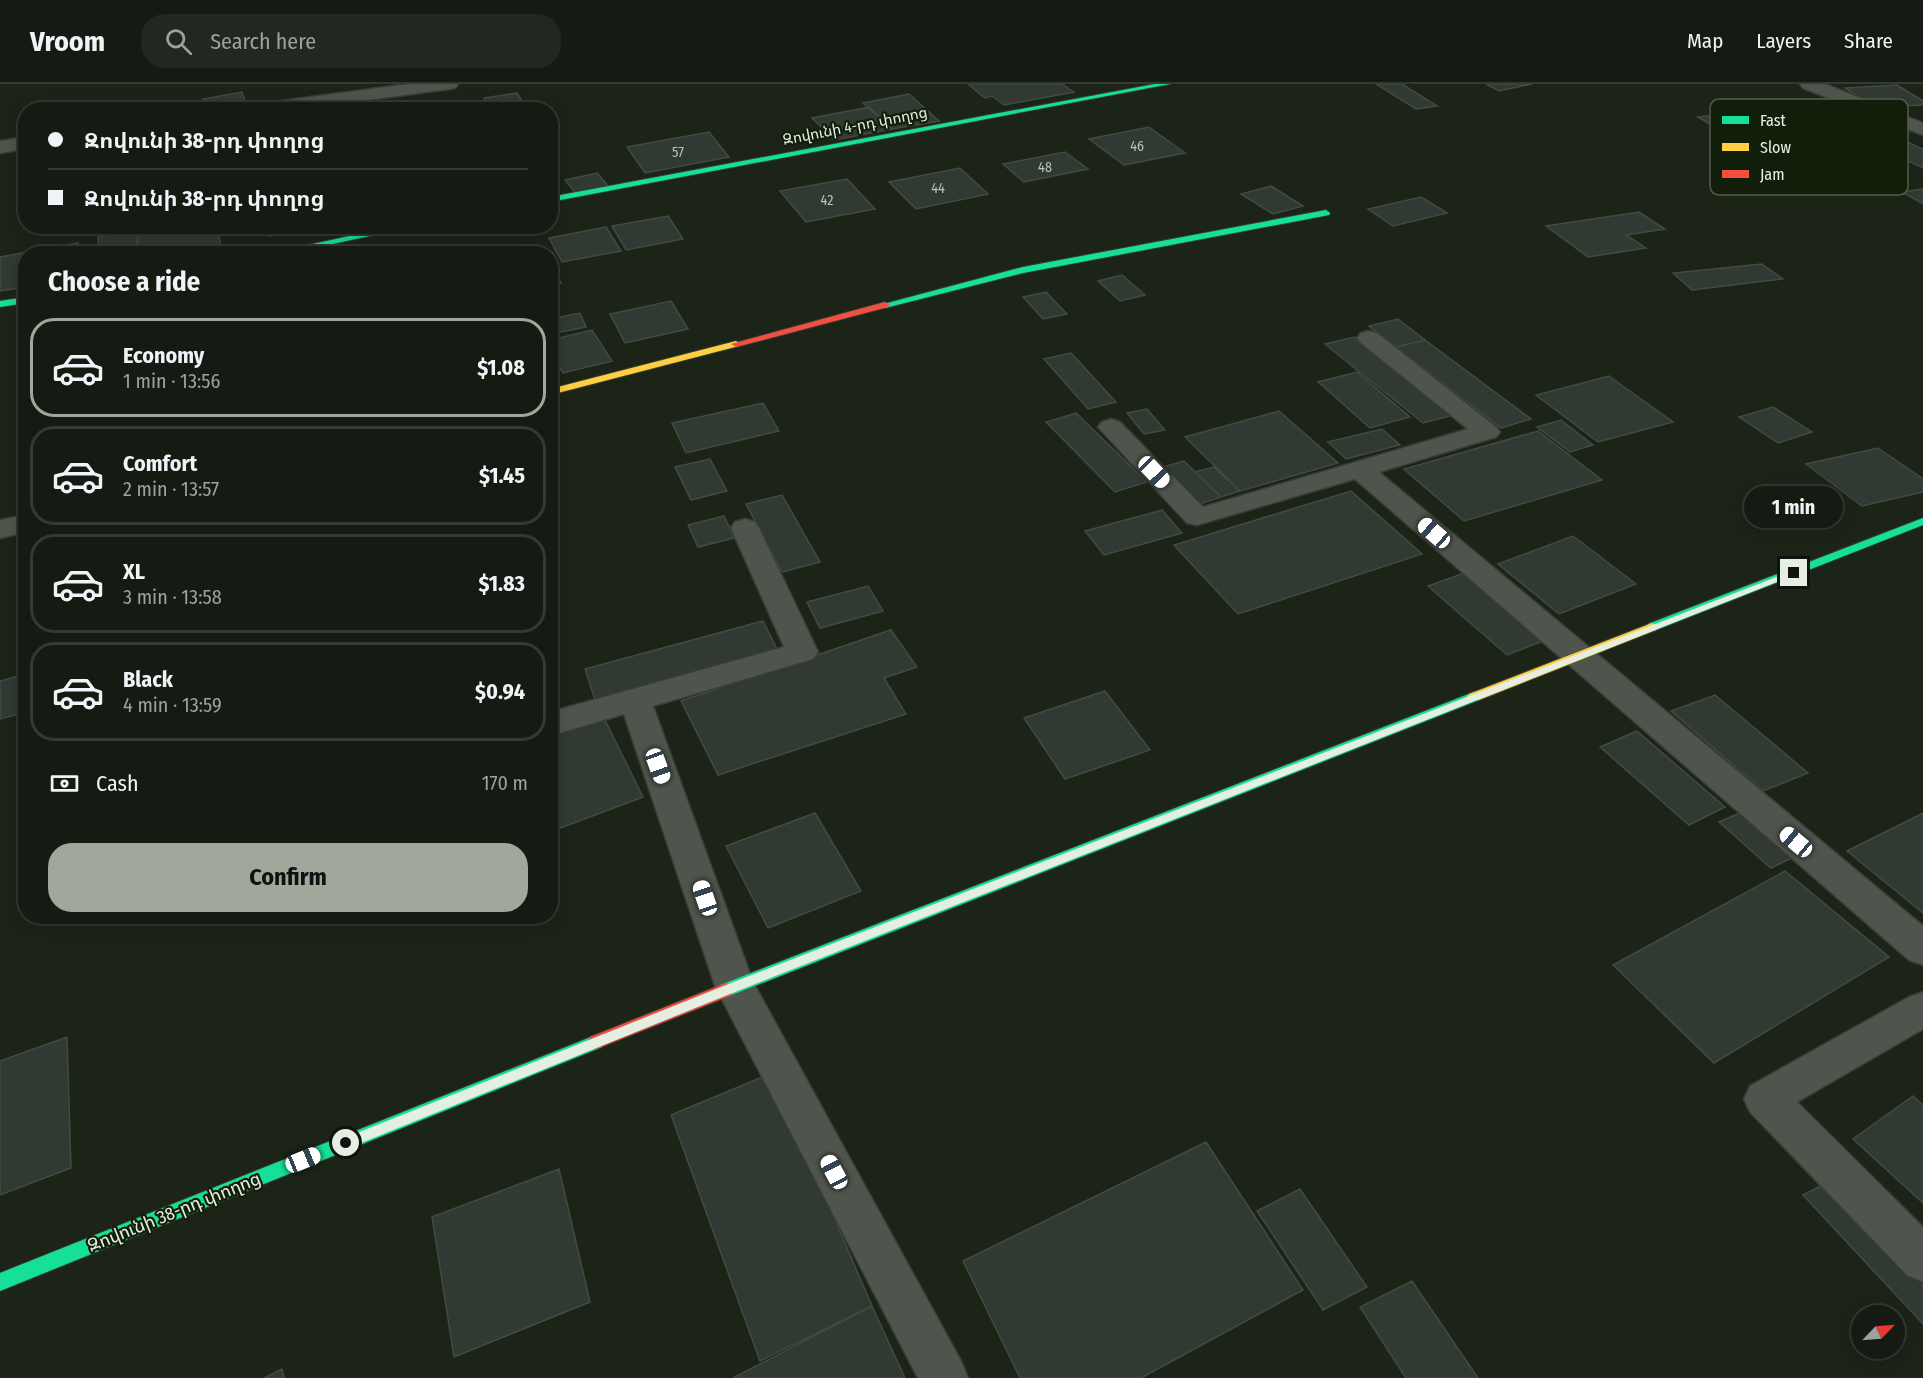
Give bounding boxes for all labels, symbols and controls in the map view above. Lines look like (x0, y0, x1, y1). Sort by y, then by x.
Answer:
search box (141, 14, 561, 68)
text: Vroom (30, 25, 105, 58)
icon: search (162, 25, 195, 58)
text: Search here (210, 28, 316, 55)
text: Map (1687, 28, 1723, 54)
text: Layers (1756, 28, 1811, 54)
text: Share (1844, 28, 1893, 54)
legend (1710, 99, 1908, 195)
street label: Զովունի 4-րդ փողոց (781, 103, 929, 149)
text: Fast (1760, 111, 1787, 130)
text: Զովունի 38-րդ փողոց (84, 127, 324, 154)
house number: 46 (1130, 138, 1144, 155)
text: Slow (1760, 138, 1791, 157)
house number: 57 (672, 144, 684, 161)
house number: 48 (1038, 159, 1052, 176)
text: Jam (1760, 165, 1785, 184)
house number: 44 (931, 180, 945, 197)
text: Զովունի 38-րդ փողոց (84, 185, 324, 212)
house number: 42 (821, 192, 833, 209)
text: Choose a ride (48, 266, 200, 298)
icon: car (51, 341, 105, 395)
text: Economy (123, 342, 204, 369)
text: $1.08 (477, 354, 525, 381)
text: 1 min · 13:56 (123, 369, 220, 393)
icon: car (51, 449, 105, 503)
text: Comfort (123, 450, 197, 477)
car (1135, 453, 1173, 491)
text: $1.45 (479, 462, 525, 489)
text: 2 min · 13:57 (123, 477, 219, 501)
callout: 1 min (1744, 486, 1844, 528)
text: 1 min (1772, 495, 1815, 519)
car (1415, 514, 1453, 552)
icon: car (51, 557, 105, 611)
text: XL (123, 558, 145, 585)
route end (1780, 559, 1807, 586)
text: $1.83 (478, 570, 525, 597)
text: 3 min · 13:58 (123, 585, 222, 609)
icon: car (51, 665, 105, 719)
text: Black (123, 666, 173, 693)
text: $0.94 (475, 678, 525, 705)
text: 4 min · 13:59 (123, 693, 222, 717)
car (643, 746, 673, 786)
icon: cash (48, 767, 81, 800)
text: Cash (96, 770, 139, 797)
text: 170 m (482, 771, 528, 795)
car (1776, 824, 1816, 860)
button: Confirm (48, 843, 528, 912)
car (691, 878, 719, 918)
route start (332, 1129, 359, 1156)
car (283, 1145, 323, 1175)
car (818, 1152, 850, 1192)
street label: Զովունի 38-րդ փողոց (84, 1167, 264, 1257)
north arrow (1851, 1305, 1905, 1359)
map controls (1851, 1305, 1905, 1359)

